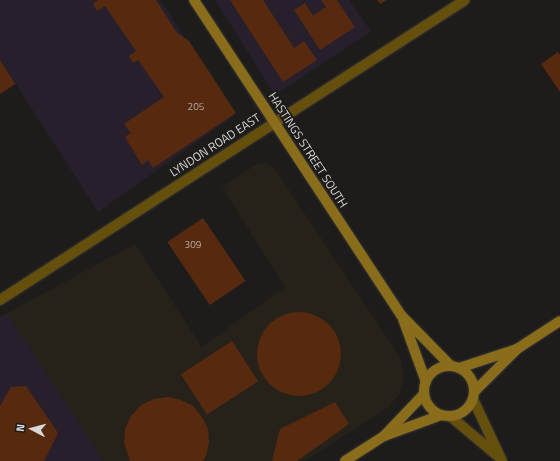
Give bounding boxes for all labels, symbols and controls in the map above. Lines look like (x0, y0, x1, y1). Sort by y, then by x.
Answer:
street label: HASTINGS STREET SOUTH (265, 90, 351, 210)
house number: 205 (188, 101, 204, 113)
street label: LYNDON ROAD EAST (167, 110, 263, 180)
house number: 309 (185, 239, 201, 251)
north arrow (12, 409, 52, 449)
text: N (12, 423, 28, 432)

